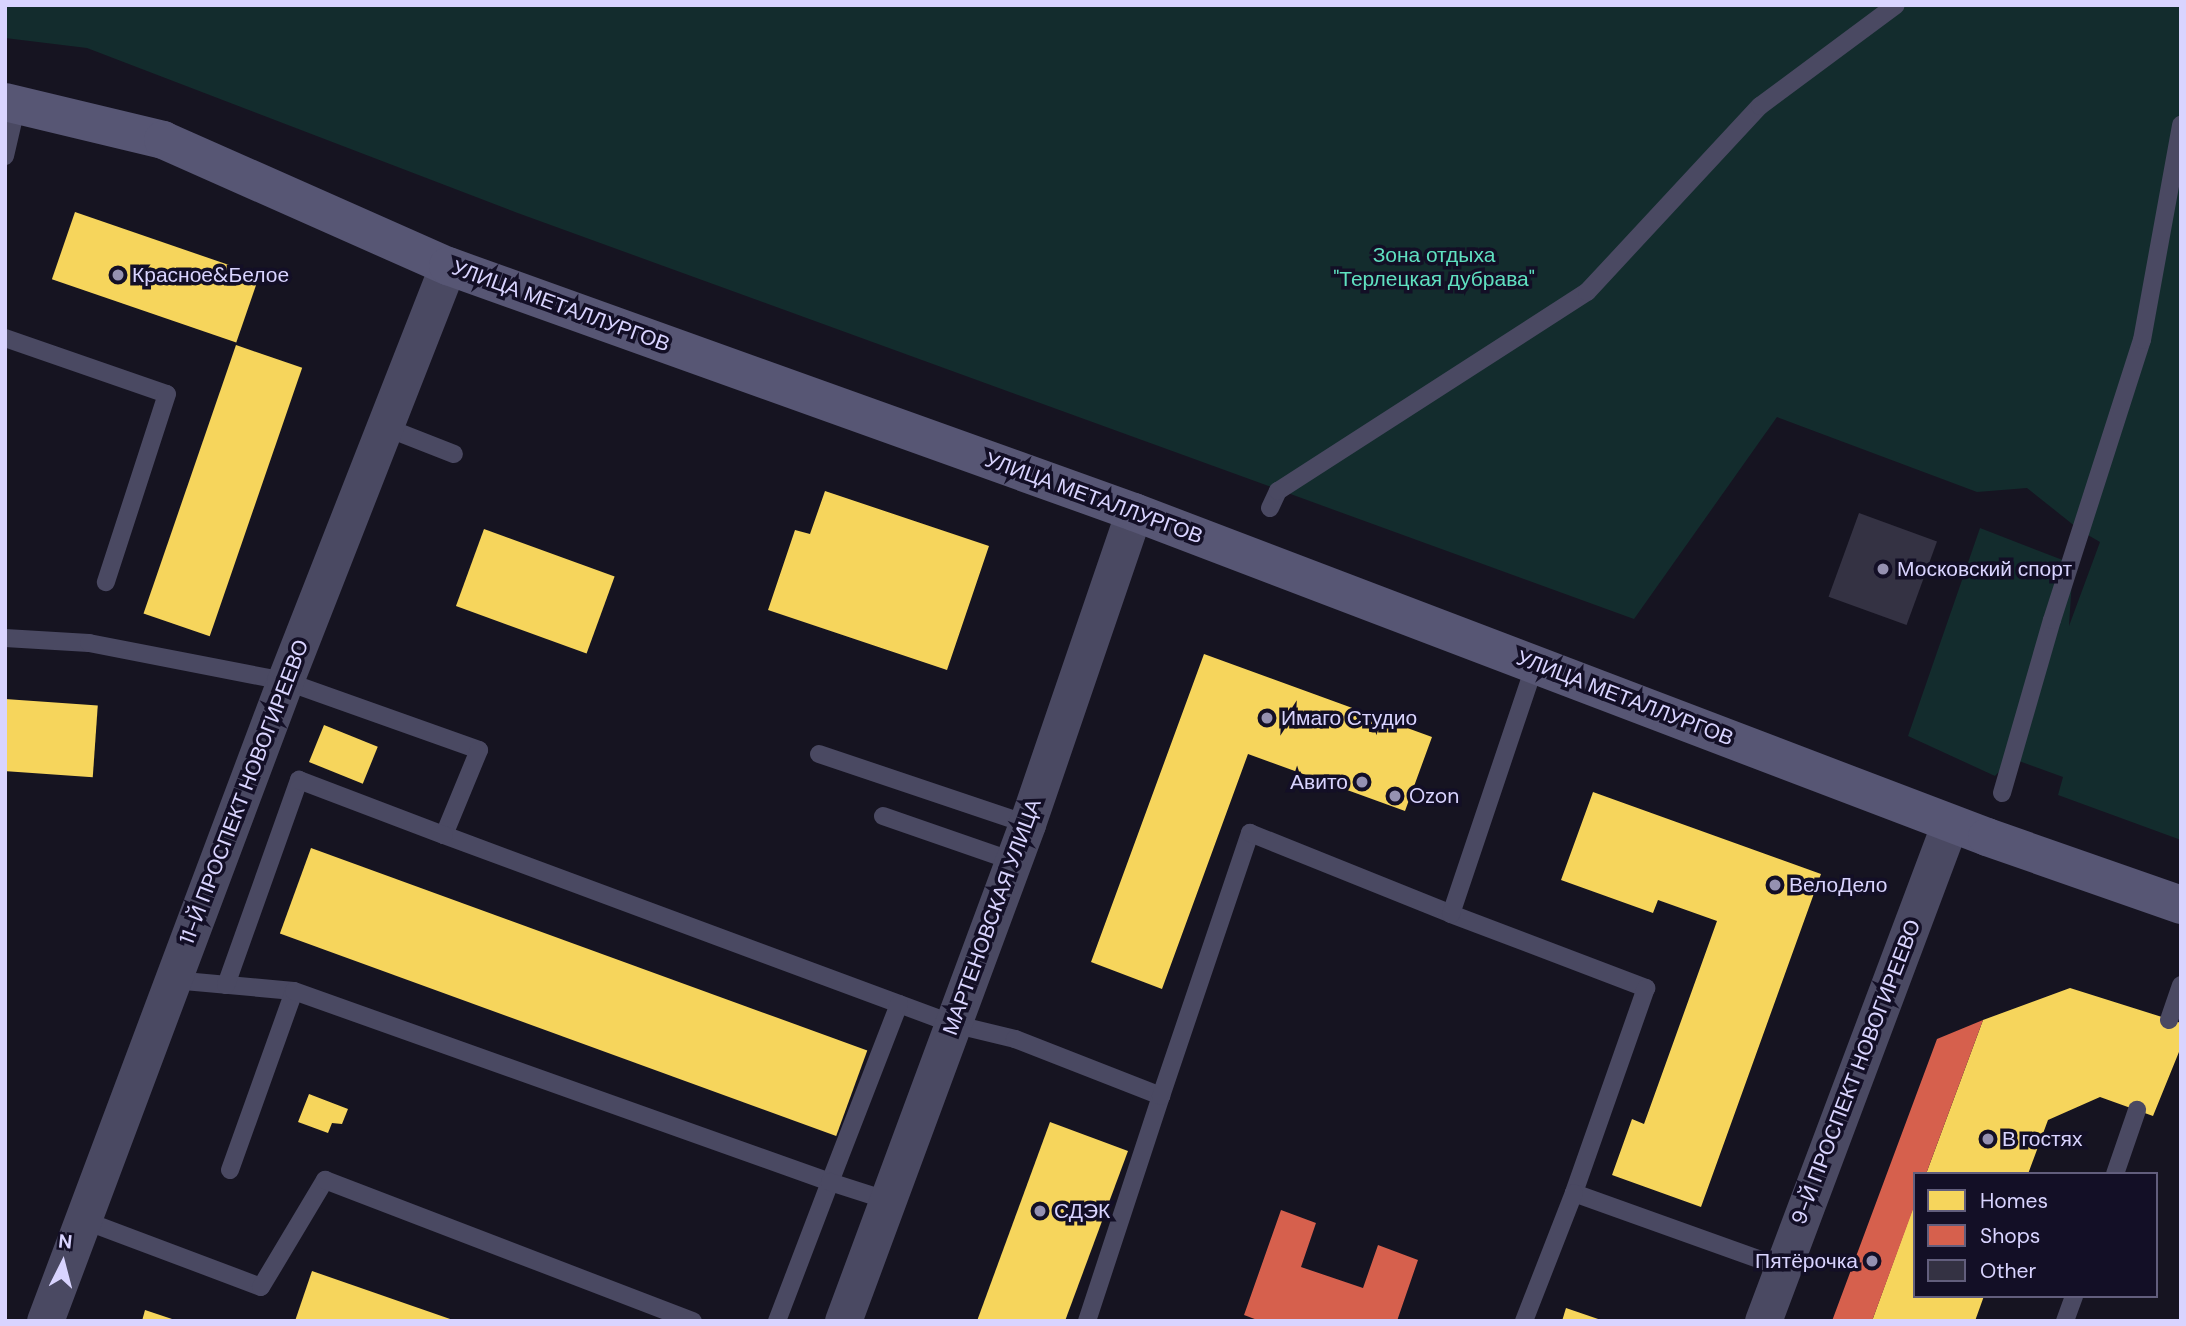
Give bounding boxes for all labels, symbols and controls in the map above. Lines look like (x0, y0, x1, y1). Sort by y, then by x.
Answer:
park label: Зона отдыха "Терлецкая дубрава" (1333, 242, 1535, 292)
street label: УЛИЦА МЕТАЛЛУРГОВ (449, 255, 673, 357)
place label: Красное&Белое (132, 262, 289, 288)
marker: Красное&Белое (110, 267, 126, 283)
street label: УЛИЦА МЕТАЛЛУРГОВ (982, 447, 1206, 549)
place label: Московский спорт (1897, 556, 2072, 582)
marker: Московский спорт (1875, 561, 1891, 577)
street label: 11-Й ПРОСПЕКТ НОВОГИРЕЕВО (174, 636, 314, 948)
street label: УЛИЦА МЕТАЛЛУРГОВ (1513, 645, 1737, 751)
place label: Имаго Студио (1281, 705, 1417, 731)
marker: Имаго Студио (1259, 710, 1275, 726)
place label: Авито (1290, 769, 1348, 795)
marker: Авито (1354, 774, 1370, 790)
place label: Ozon (1409, 783, 1459, 809)
marker: Ozon (1387, 788, 1403, 804)
street label: МАРТЕНОВСКАЯ УЛИЦА (938, 795, 1046, 1039)
place label: ВелоДело (1789, 872, 1888, 898)
marker: ВелоДело (1767, 877, 1783, 893)
street label: 9-Й ПРОСПЕКТ НОВОГИРЕЕВО (1786, 916, 1926, 1228)
place label: В гостях (2002, 1126, 2082, 1152)
marker: В гостях (1980, 1131, 1996, 1147)
legend (1913, 1172, 2158, 1298)
text: Homes (1980, 1187, 2048, 1215)
place label: СДЭК (1054, 1198, 1110, 1224)
marker: СДЭК (1032, 1203, 1048, 1219)
text: Shops (1980, 1222, 2040, 1250)
north arrow (28, 1228, 98, 1298)
text: N (57, 1228, 73, 1255)
place label: Пятёрочка (1755, 1248, 1858, 1274)
marker: Пятёрочка (1864, 1253, 1880, 1269)
text: Other (1980, 1257, 2036, 1285)

